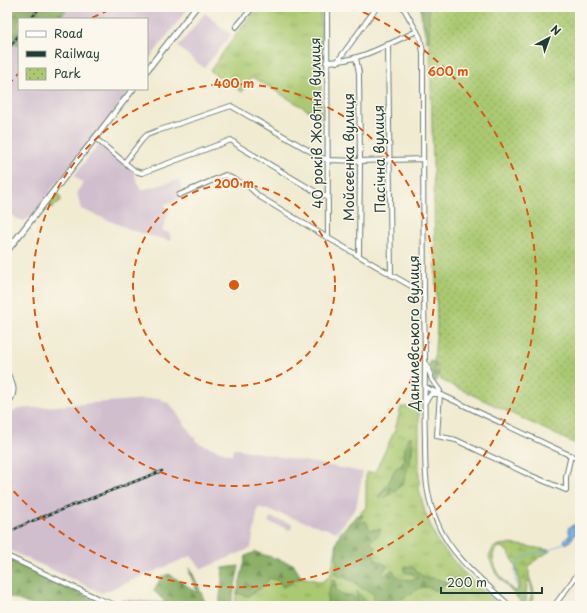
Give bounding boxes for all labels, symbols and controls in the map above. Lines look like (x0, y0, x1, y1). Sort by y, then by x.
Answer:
legend (18, 18, 148, 90)
north arrow (529, 18, 569, 58)
text: N (547, 21, 565, 40)
text: Road (54, 24, 83, 42)
street label: 40 років Жовтня вулиця (304, 37, 328, 209)
text: Railway (54, 44, 100, 62)
text: 600 m (428, 62, 468, 80)
text: Park (54, 64, 81, 82)
text: 400 m (214, 74, 254, 92)
street label: Мойсеєнка вулиця (338, 93, 359, 221)
street label: Пасічна вулиця (368, 105, 390, 213)
text: 200 m (214, 174, 254, 192)
street label: Данилевського вулиця (403, 255, 424, 412)
centre of rings (227, 278, 241, 292)
scale bar (441, 569, 542, 595)
text: 200 m (447, 573, 487, 591)

